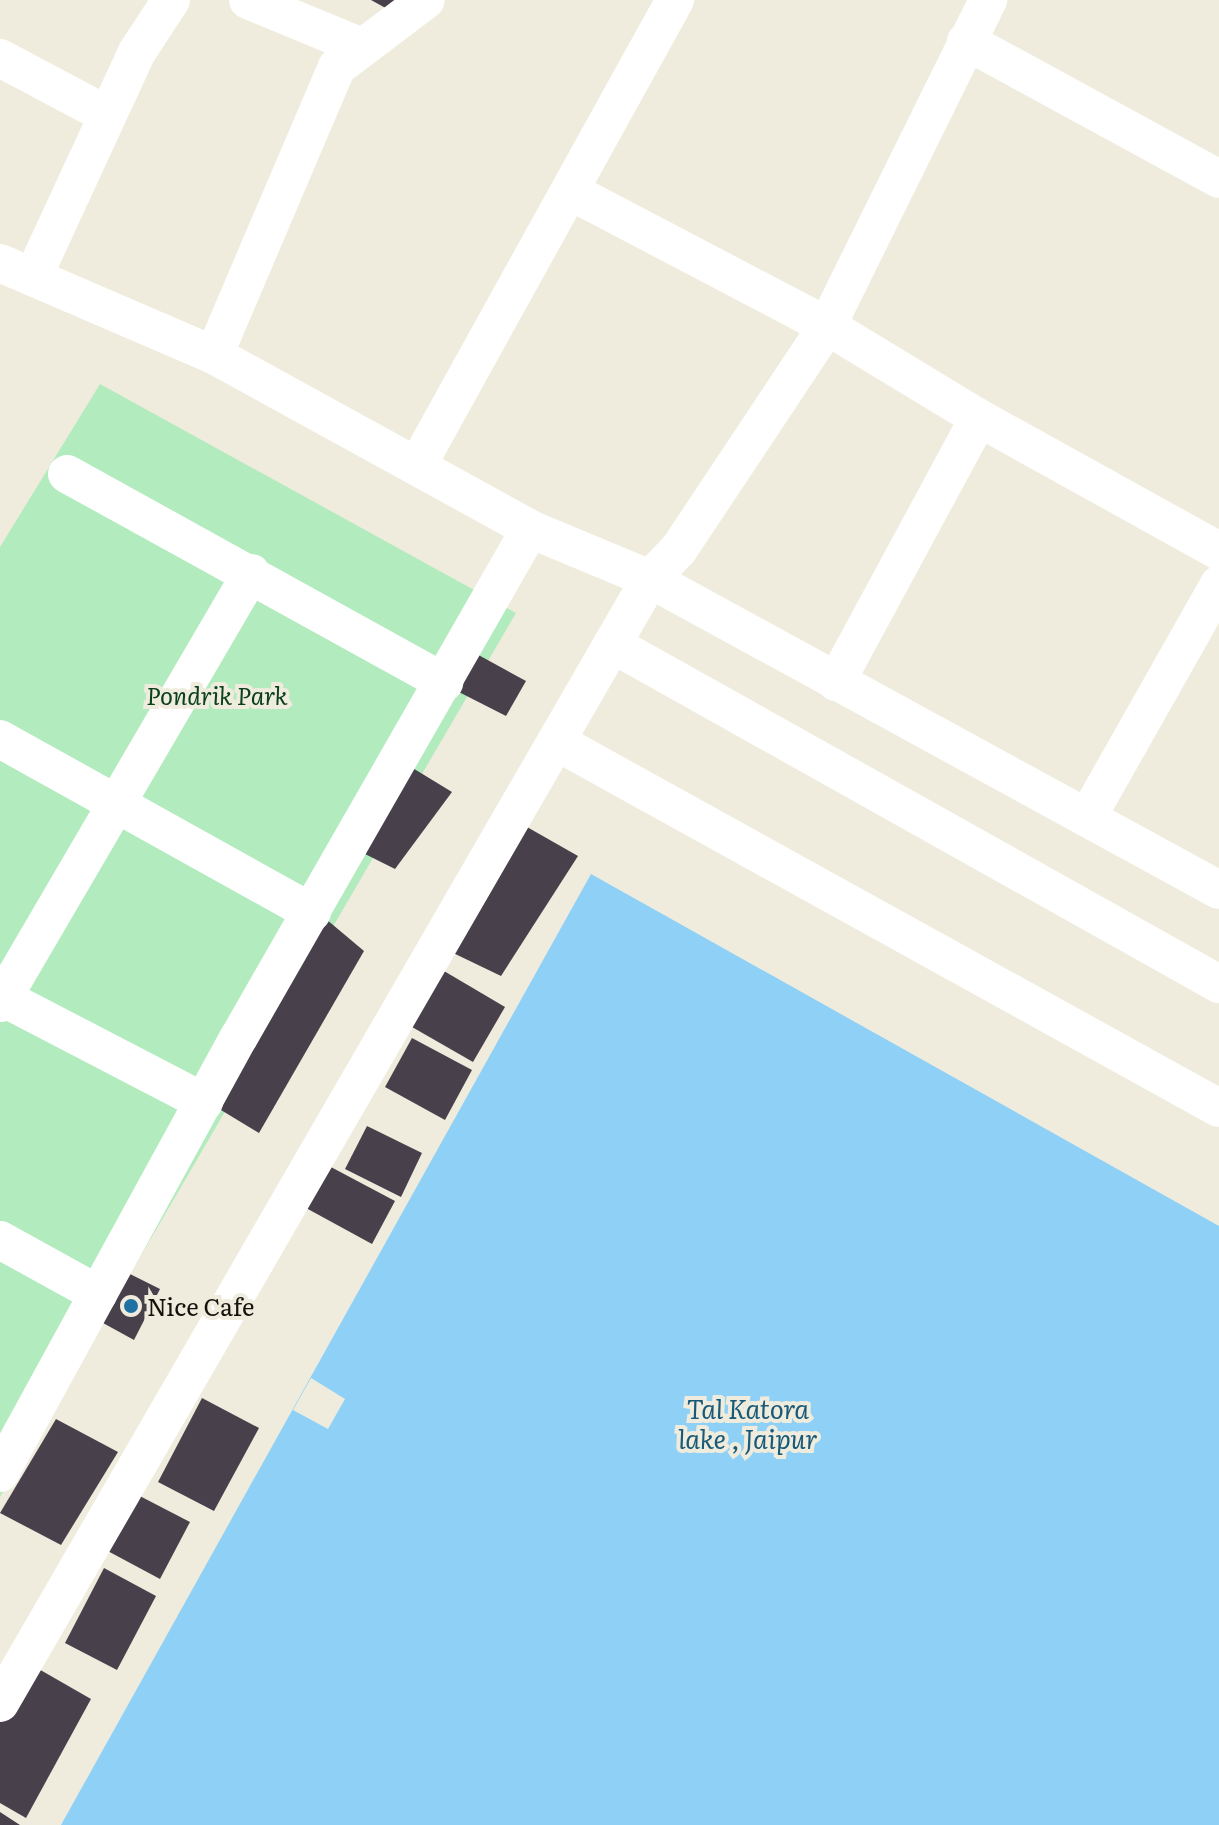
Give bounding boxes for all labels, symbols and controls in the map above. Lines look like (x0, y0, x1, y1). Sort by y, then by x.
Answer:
park label: Pondrik Park (146, 681, 288, 709)
place label: Nice Cafe (147, 1292, 254, 1320)
marker: Nice Cafe (122, 1297, 140, 1315)
water label: Tal Katora lake , Jaipur (678, 1392, 818, 1454)

